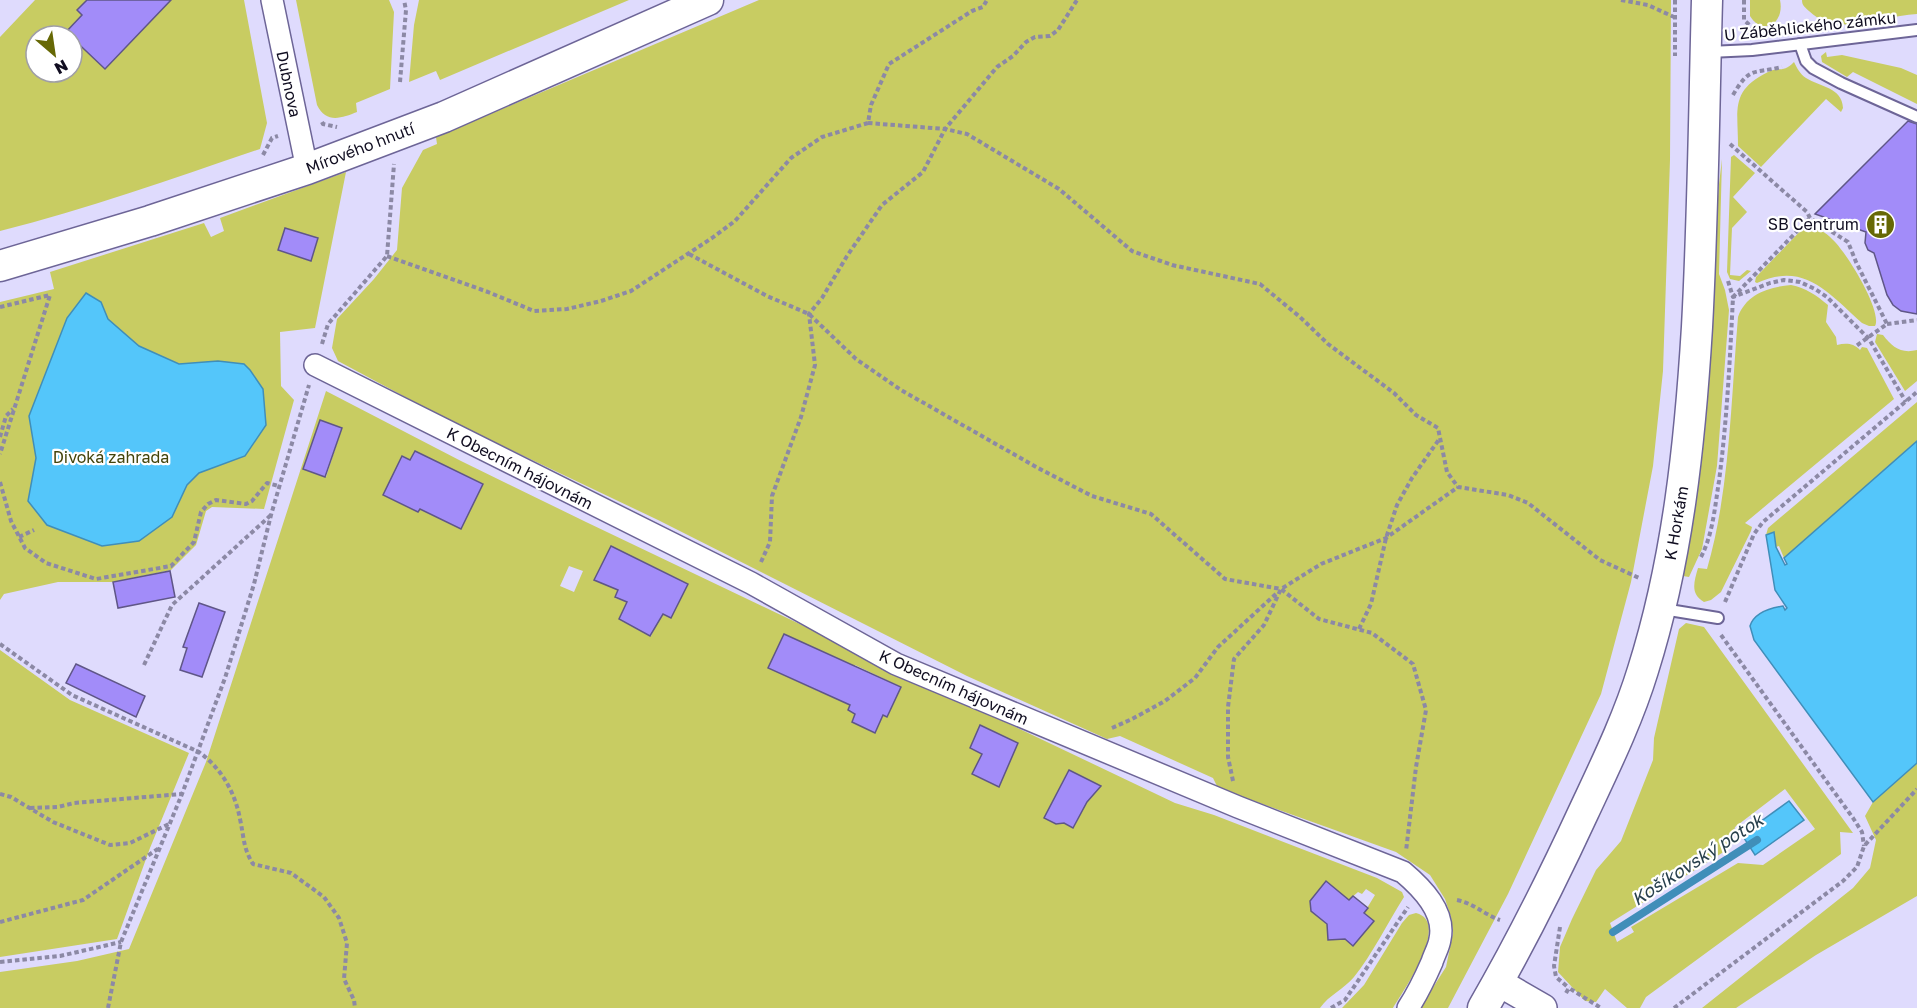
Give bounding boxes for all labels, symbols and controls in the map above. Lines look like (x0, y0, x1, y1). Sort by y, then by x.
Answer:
street label: U Záběhlického zámku (1723, 7, 1897, 45)
north arrow (24, 24, 84, 84)
street label: Dubnova (272, 49, 306, 119)
text: N (51, 55, 71, 79)
street label: Mírového hnutí (303, 117, 419, 178)
building icon: SB Centrum (1864, 208, 1896, 240)
place label: SB Centrum (1768, 214, 1859, 234)
street label: K Obecním hájovnám (444, 422, 596, 514)
park label: Divoká zahrada (53, 447, 169, 467)
street label: K Horkám (1660, 484, 1692, 562)
street label: K Obecním hájovnám (876, 645, 1032, 729)
water label: Košíkovský potok (1627, 807, 1768, 910)

